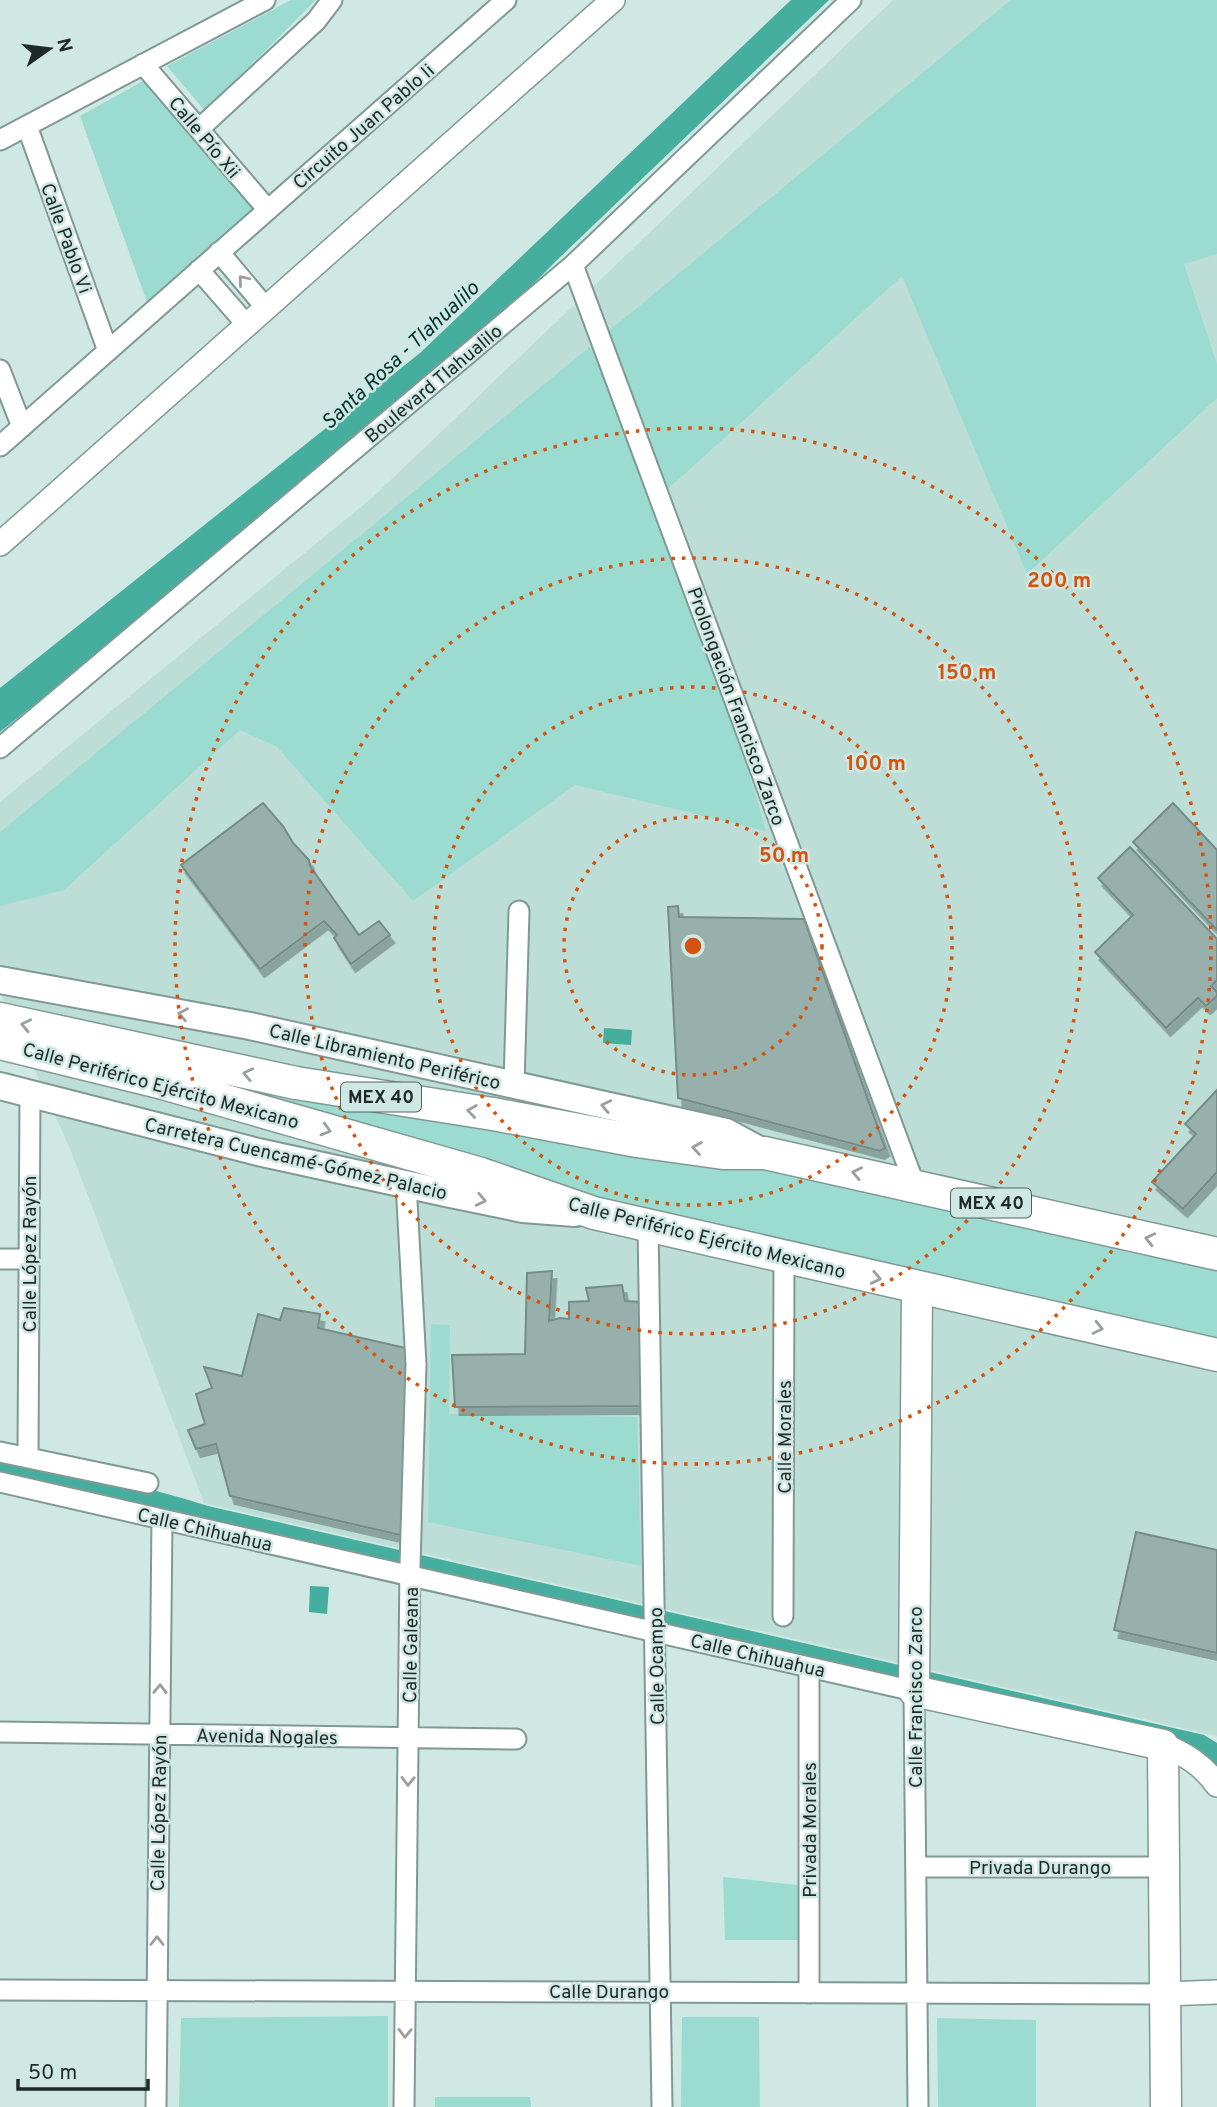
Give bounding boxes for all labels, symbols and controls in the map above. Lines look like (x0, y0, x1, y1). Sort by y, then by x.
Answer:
north arrow (14, 14, 84, 84)
text: N (50, 36, 77, 55)
street label: Circuito Juan Pablo Ii (288, 59, 440, 196)
street label: Calle Pío Xii (162, 92, 245, 184)
street label: Calle Pablo Vi (34, 180, 96, 297)
one-way arrow (239, 275, 251, 288)
water label: Santa Rosa - Tlahualilo (316, 275, 486, 436)
street label: Boulevard Tlahualilo (360, 320, 508, 449)
text: 200 m (1027, 568, 1091, 595)
street label: Prolongación Francisco Zarco (681, 584, 790, 829)
text: 150 m (938, 660, 996, 687)
text: 100 m (846, 751, 906, 778)
text: 50 m (759, 843, 809, 870)
centre of rings (681, 934, 705, 958)
one-way arrow (177, 1007, 189, 1022)
one-way arrow (20, 1019, 32, 1034)
street label: Calle Libramiento Periférico (266, 1020, 503, 1096)
street label: Calle Periférico Ejército Mexicano (20, 1038, 301, 1135)
one-way arrow (242, 1067, 254, 1082)
road number: MEX 40 (341, 1082, 421, 1112)
one-way arrow (601, 1100, 613, 1115)
one-way arrow (466, 1104, 478, 1119)
street label: Carretera Cuencamé-Gómez Palacio (142, 1113, 449, 1206)
one-way arrow (320, 1121, 332, 1136)
one-way arrow (691, 1141, 703, 1156)
one-way arrow (851, 1167, 863, 1182)
street label: Calle López Rayón (19, 1176, 43, 1332)
road number: MEX 40 (951, 1188, 1031, 1218)
one-way arrow (475, 1192, 487, 1207)
street label: Calle Periférico Ejército Mexicano (565, 1193, 848, 1285)
one-way arrow (1144, 1232, 1156, 1247)
one-way arrow (870, 1269, 882, 1284)
one-way arrow (1092, 1320, 1104, 1334)
street label: Calle Morales (774, 1380, 798, 1494)
street label: Calle Chihuahua (135, 1504, 274, 1558)
street label: Calle Galeana (399, 1587, 425, 1703)
street label: Calle Francisco Zarco (905, 1606, 929, 1788)
street label: Calle Ocampo (645, 1607, 671, 1725)
street label: Calle Chihuahua (688, 1630, 827, 1684)
one-way arrow (152, 1683, 167, 1694)
street label: Avenida Nogales (196, 1725, 338, 1751)
street label: Calle López Rayón (147, 1734, 173, 1892)
street label: Privada Morales (799, 1762, 823, 1898)
one-way arrow (400, 1777, 416, 1787)
street label: Privada Durango (969, 1857, 1111, 1881)
one-way arrow (149, 1935, 165, 1946)
street label: Calle Durango (549, 1981, 669, 2005)
one-way arrow (397, 2029, 413, 2039)
scale bar (18, 2048, 147, 2092)
text: 50 m (28, 2060, 77, 2087)

